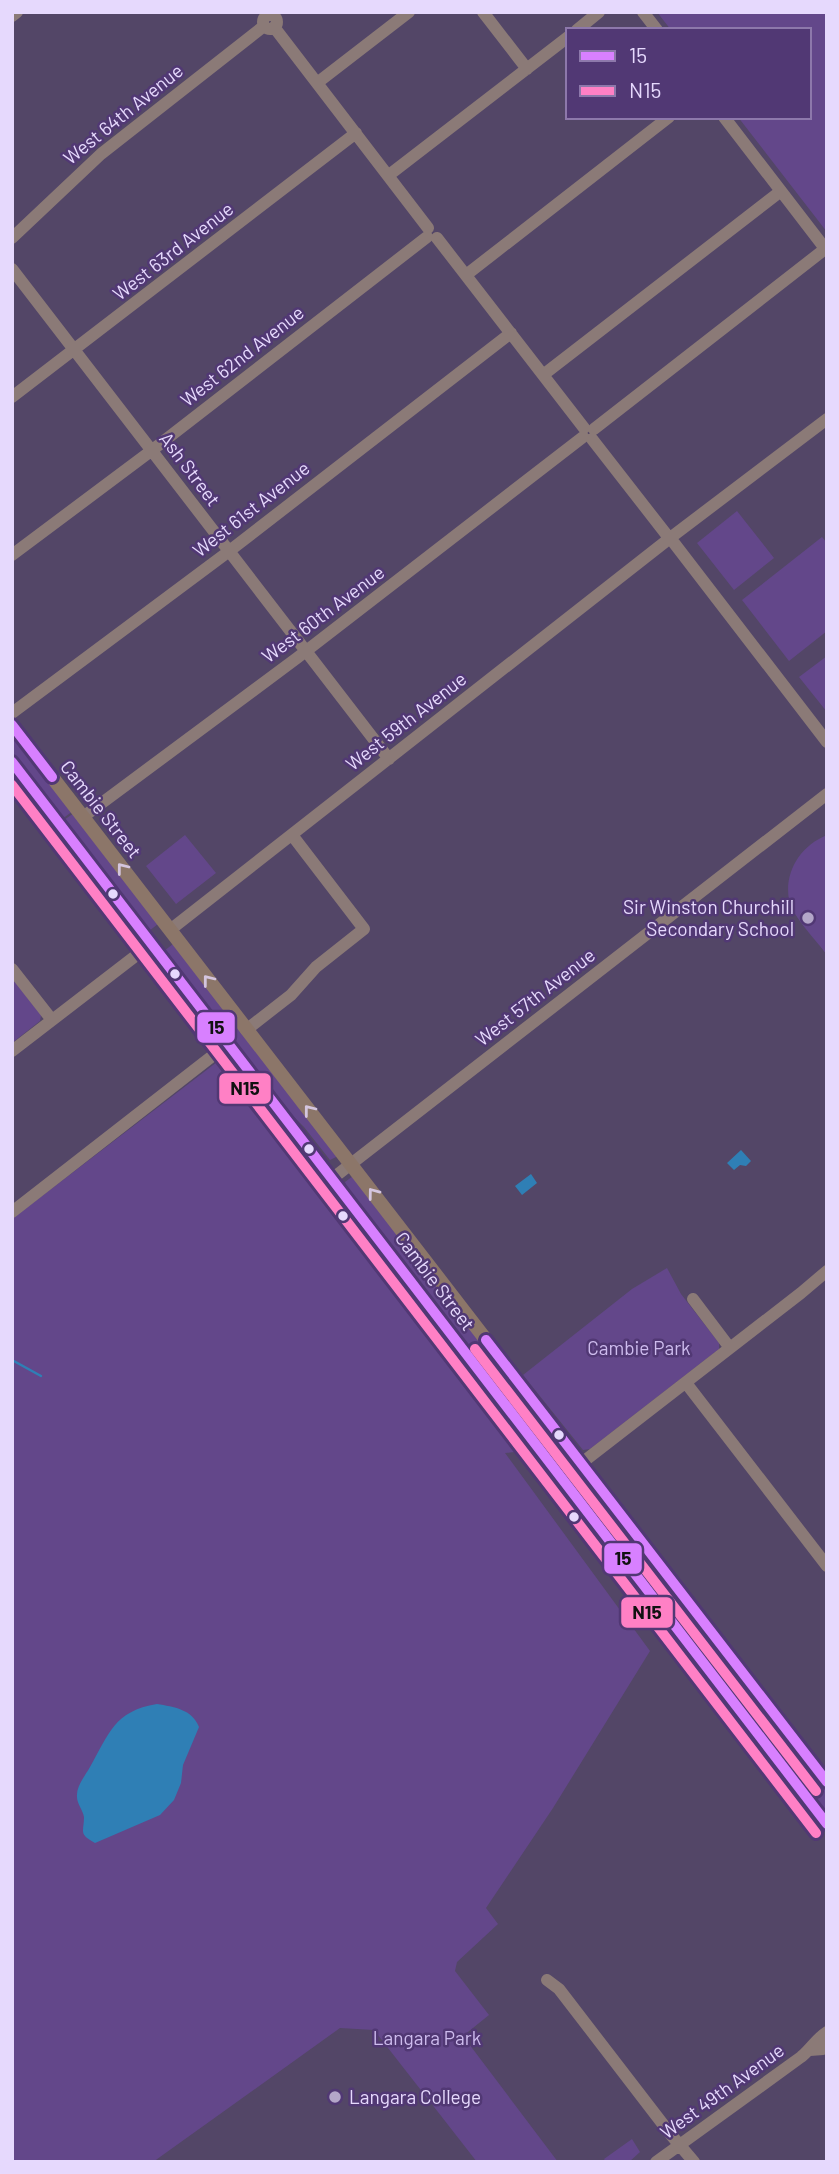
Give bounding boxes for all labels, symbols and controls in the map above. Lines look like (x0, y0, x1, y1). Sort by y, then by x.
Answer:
legend (566, 28, 811, 119)
text: 15 (629, 42, 647, 67)
street label: West 64th Avenue (58, 58, 187, 169)
text: N15 (629, 77, 661, 102)
street label: West 63rd Avenue (108, 196, 237, 305)
street label: West 62nd Avenue (175, 300, 308, 411)
street label: Ash Street (155, 427, 226, 510)
street label: West 61st Avenue (188, 456, 314, 561)
street label: West 60th Avenue (257, 560, 388, 667)
street label: West 59th Avenue (341, 666, 471, 775)
street label: Cambie Street (56, 755, 147, 862)
one-way arrow (118, 863, 131, 876)
unlabelled marker (106, 887, 120, 901)
place label: Sir Winston Churchill Secondary School (623, 895, 794, 940)
marker: Sir Winston Churchill Secondary School (800, 910, 816, 926)
street label: West 57th Avenue (470, 943, 599, 1051)
unlabelled marker (168, 967, 182, 981)
one-way arrow (204, 976, 217, 988)
line badge: 15 (196, 1011, 236, 1044)
text: 15 (208, 1015, 224, 1038)
line badge: N15 (218, 1072, 272, 1105)
text: N15 (230, 1076, 260, 1099)
one-way arrow (304, 1105, 317, 1118)
unlabelled marker (302, 1142, 316, 1156)
one-way arrow (369, 1188, 381, 1201)
unlabelled marker (336, 1209, 350, 1223)
street label: Cambie Street (391, 1227, 480, 1335)
park label: Cambie Park (587, 1336, 691, 1359)
unlabelled marker (552, 1428, 566, 1442)
unlabelled marker (567, 1510, 581, 1524)
line badge: 15 (603, 1542, 643, 1575)
text: 15 (615, 1546, 631, 1569)
line badge: N15 (620, 1596, 674, 1629)
text: N15 (632, 1600, 662, 1623)
park label: Langara Park (373, 2026, 481, 2049)
street label: West 49th Avenue (655, 2038, 788, 2143)
place label: Langara College (349, 2085, 481, 2108)
marker: Langara College (327, 2089, 343, 2105)

